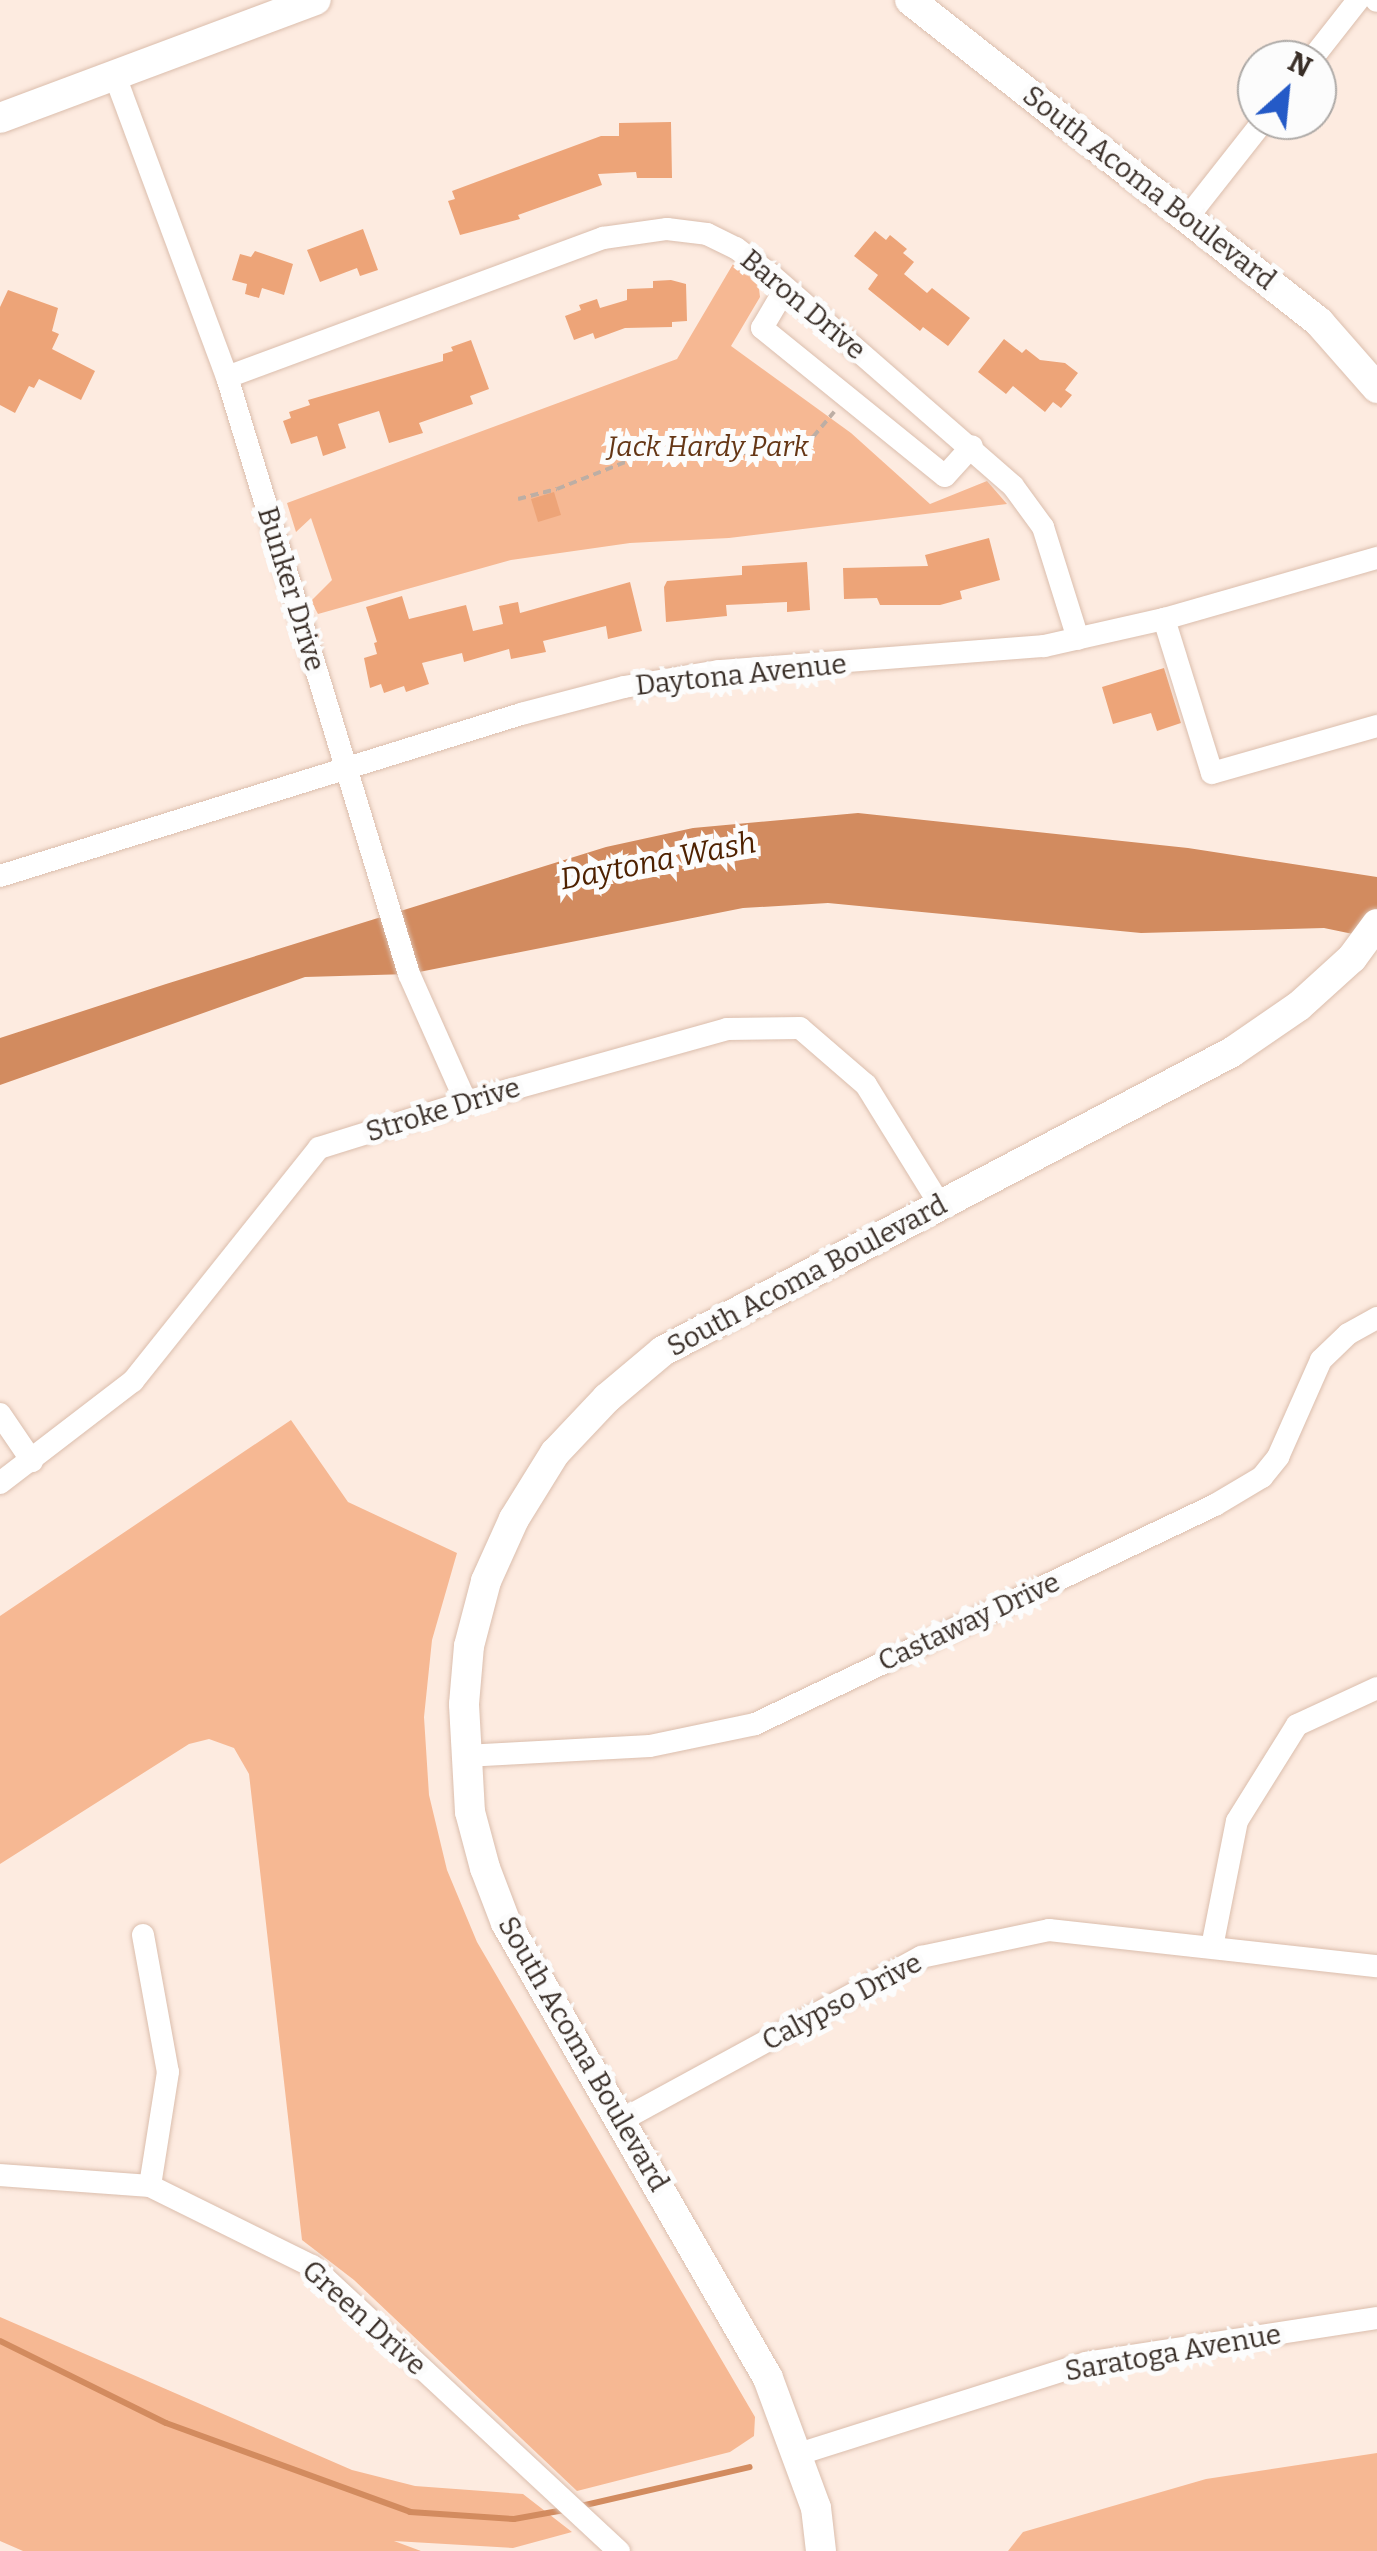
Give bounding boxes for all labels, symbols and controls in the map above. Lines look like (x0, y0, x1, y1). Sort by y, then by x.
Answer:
north arrow (1237, 40, 1337, 140)
text: N (1283, 45, 1317, 84)
street label: South Acoma Boulevard (1016, 79, 1282, 297)
street label: Baron Drive (734, 243, 872, 367)
park label: Jack Hardy Park (607, 430, 809, 464)
street label: Bunker Drive (250, 503, 332, 675)
street label: Daytona Avenue (634, 647, 848, 703)
water label: Daytona Wash (557, 824, 759, 898)
street label: Stroke Drive (362, 1071, 524, 1149)
street label: South Acoma Boulevard (662, 1188, 952, 1364)
street label: Castaway Drive (873, 1565, 1065, 1679)
street label: South Acoma Boulevard (491, 1911, 675, 2197)
street label: Calypso Drive (756, 1946, 928, 2058)
street label: Green Drive (295, 2254, 433, 2382)
street label: Saratoga Avenue (1062, 2317, 1284, 2389)

